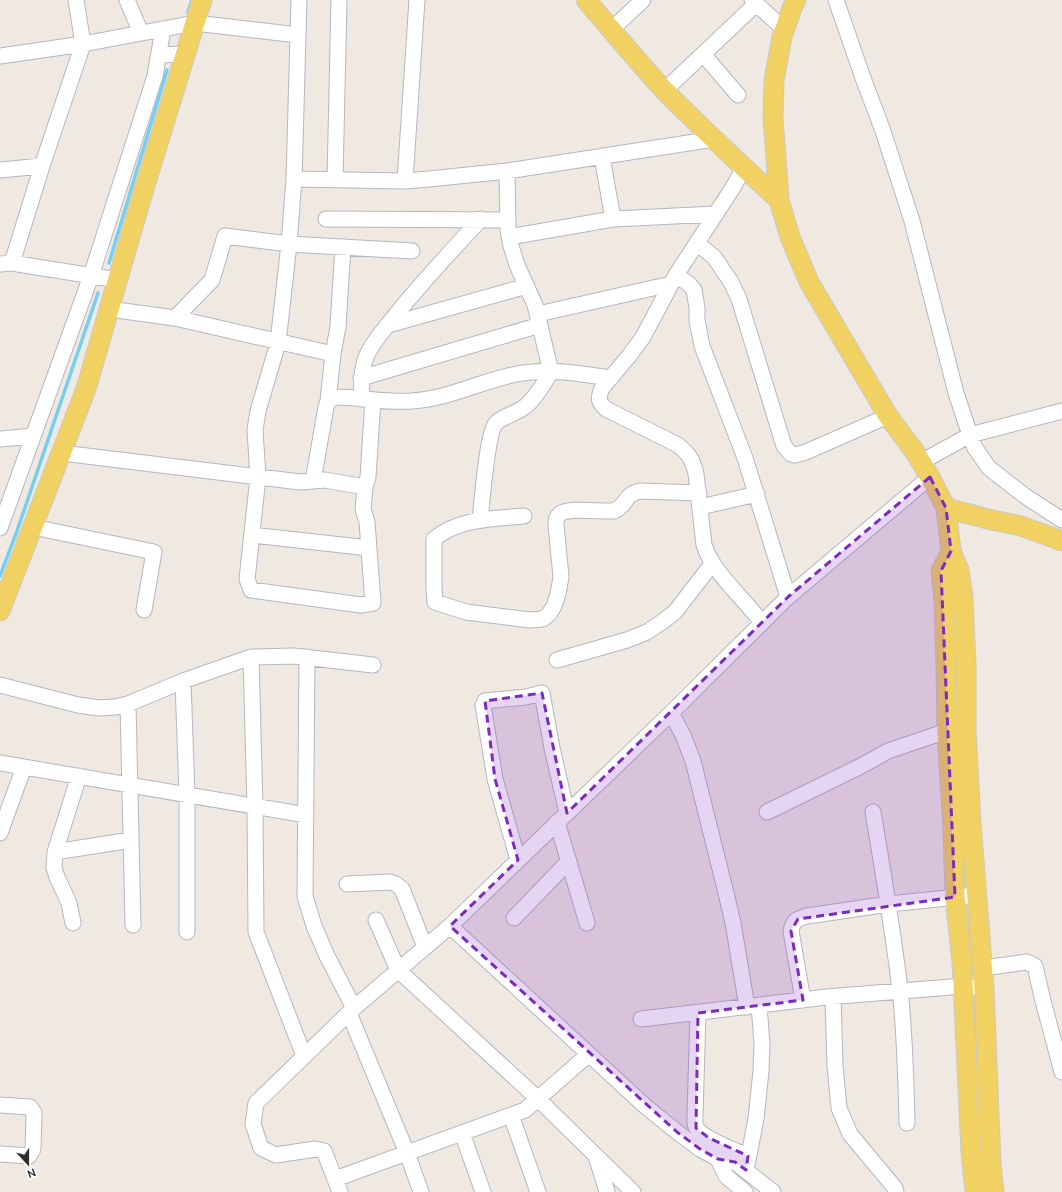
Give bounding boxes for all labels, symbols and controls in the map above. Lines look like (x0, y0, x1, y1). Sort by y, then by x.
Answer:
north arrow (8, 1144, 48, 1184)
text: N (26, 1166, 38, 1180)

